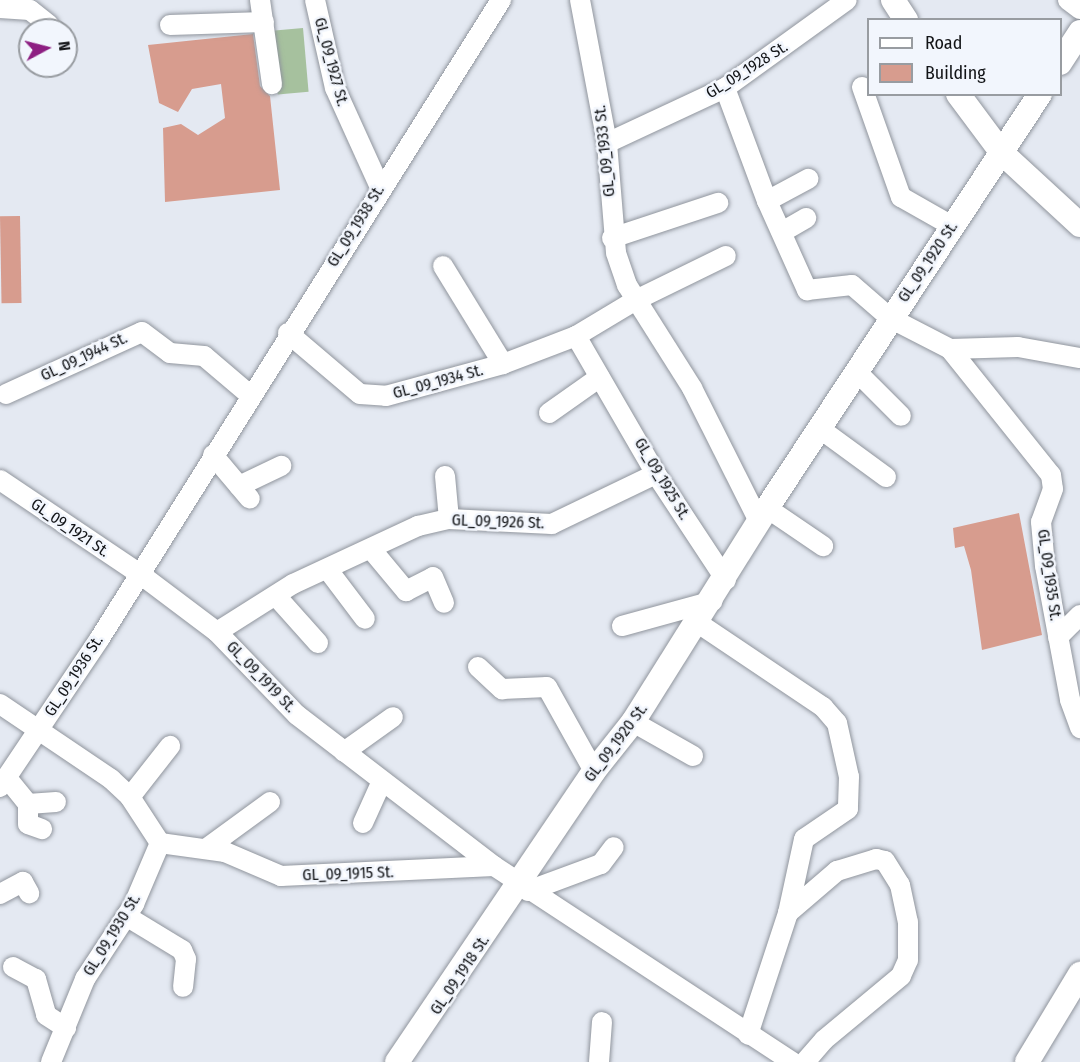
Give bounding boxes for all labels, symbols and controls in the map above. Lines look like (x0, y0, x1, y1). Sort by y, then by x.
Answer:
street label: GL_09_1927 St. (310, 15, 352, 109)
north arrow (18, 18, 78, 78)
legend (867, 18, 1062, 96)
text: Road (925, 32, 962, 54)
street label: GL_09_1928 St. (703, 37, 791, 103)
text: N (54, 40, 74, 52)
text: Building (925, 62, 986, 84)
street label: GL_09_1933 St. (591, 104, 619, 198)
street label: GL_09_1938 St. (323, 182, 389, 270)
street label: GL_09_1920 St. (894, 218, 962, 306)
street label: GL_09_1944 St. (38, 329, 130, 385)
street label: GL_09_1934 St. (391, 361, 485, 403)
street label: GL_09_1925 St. (630, 435, 694, 523)
street label: GL_09_1921 St. (27, 495, 113, 561)
street label: GL_09_1926 St. (451, 511, 545, 533)
street label: GL_09_1935 St. (1033, 528, 1065, 622)
street label: GL_09_1936 St. (41, 632, 107, 720)
street label: GL_09_1919 St. (222, 637, 300, 717)
street label: GL_09_1920 St. (580, 700, 652, 786)
street label: GL_09_1915 St. (302, 863, 394, 885)
street label: GL_09_1930 St. (79, 890, 145, 980)
street label: GL_09_1918 St. (426, 931, 494, 1019)

